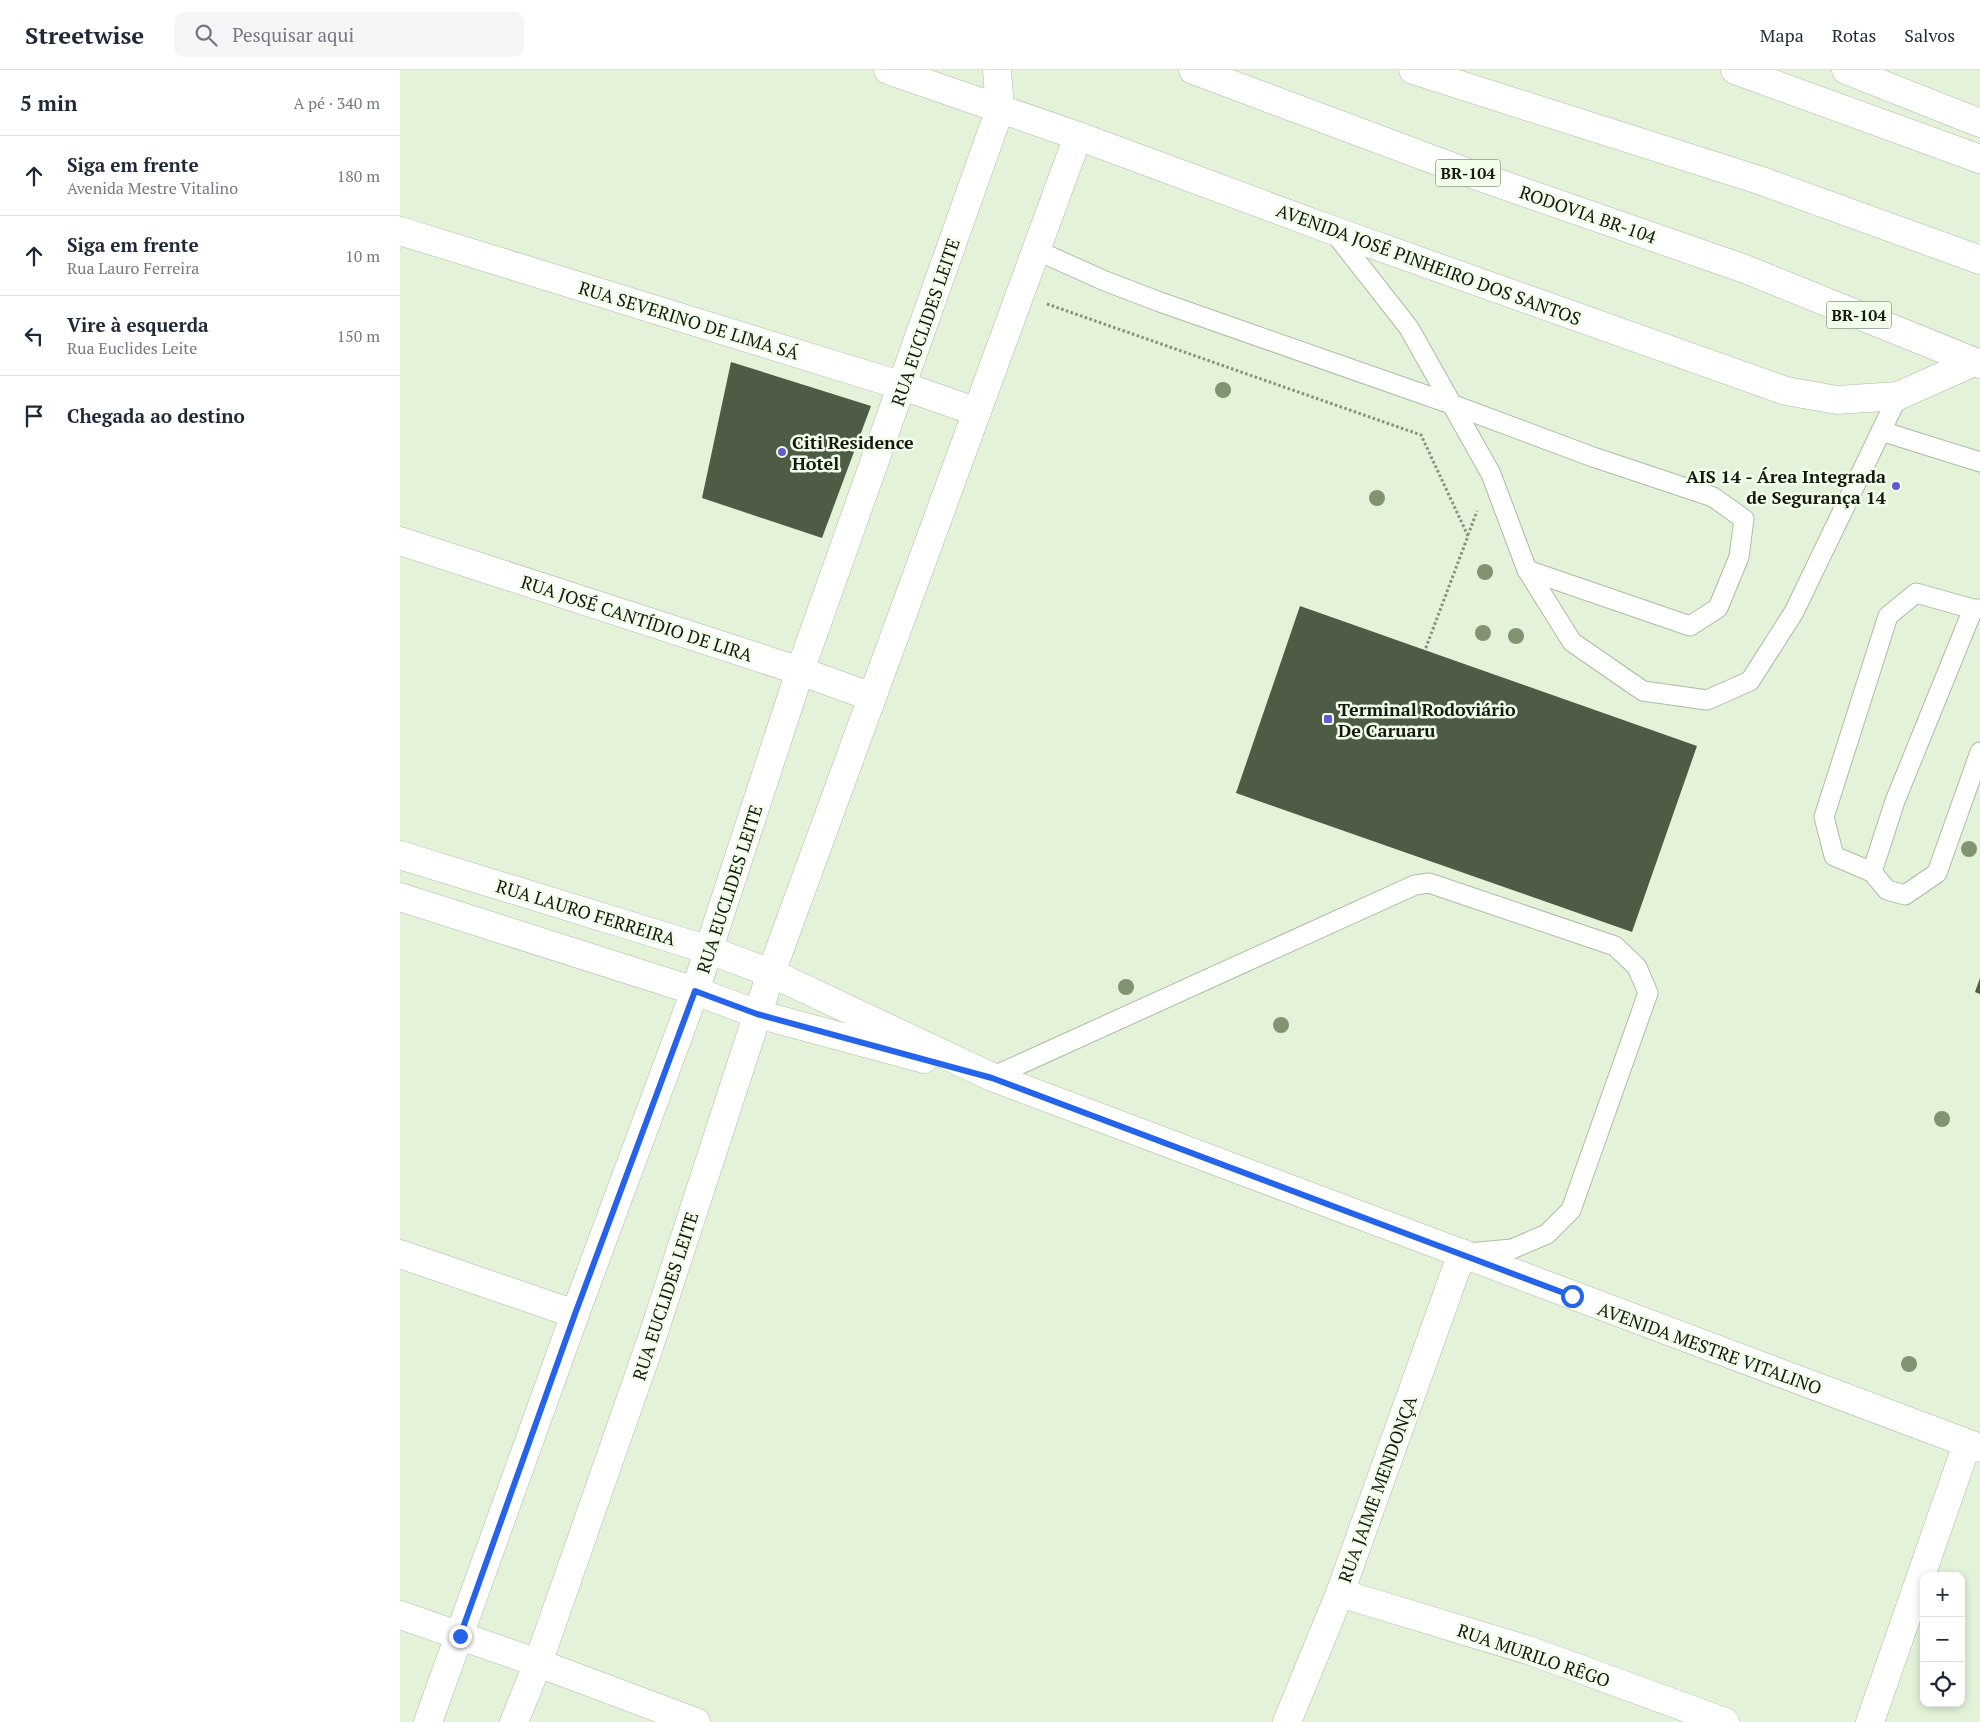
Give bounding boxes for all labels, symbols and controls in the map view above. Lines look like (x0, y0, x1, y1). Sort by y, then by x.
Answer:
search box (174, 12, 524, 57)
text: Streetwise (25, 19, 144, 51)
icon: search (192, 21, 220, 49)
text: Pesquisar aqui (232, 22, 354, 47)
text: Mapa (1760, 23, 1804, 47)
text: Rotas (1832, 23, 1876, 47)
text: Salvos (1904, 23, 1955, 47)
text: 5 min (20, 89, 77, 117)
text: A pé · 340 m (293, 92, 380, 114)
text: Siga em frente (67, 152, 199, 177)
road number: BR-104 (1436, 160, 1500, 186)
icon: ahead (20, 162, 48, 190)
text: 180 m (337, 165, 380, 187)
text: Avenida Mestre Vitalino (67, 177, 238, 199)
street label: RODOVIA BR-104 (1517, 179, 1660, 249)
street label: AVENIDA JOSÉ PINHEIRO DOS SANTOS (1273, 198, 1585, 330)
text: Siga em frente (67, 232, 199, 257)
street label: RUA EUCLIDES LEITE (885, 235, 965, 409)
icon: ahead (20, 242, 48, 270)
text: 10 m (345, 245, 380, 267)
text: Rua Lauro Ferreira (67, 257, 199, 279)
street label: RUA SEVERINO DE LIMA SÁ (576, 275, 803, 365)
road number: BR-104 (1826, 302, 1892, 328)
text: Vire à esquerda (67, 312, 209, 337)
icon: left (20, 322, 48, 350)
text: 150 m (337, 325, 380, 347)
text: Rua Euclides Leite (67, 337, 197, 359)
icon: arrive (20, 402, 48, 430)
text: Chegada ao destino (67, 403, 245, 428)
place label: Citi Residence Hotel (792, 430, 914, 475)
marker: Citi Residence Hotel (776, 446, 788, 458)
place label: AIS 14 - Área Integrada de Segurança 14 (1686, 464, 1887, 509)
marker: AIS 14 - Área Integrada de Segurança 14 (1890, 480, 1902, 492)
street label: RUA JOSÉ CANTÍDIO DE LIRA (518, 569, 757, 667)
place label: Terminal Rodoviário De Caruaru (1338, 697, 1516, 742)
marker: Terminal Rodoviário De Caruaru (1322, 713, 1334, 725)
street label: RUA EUCLIDES LEITE (690, 802, 768, 976)
street label: RUA LAURO FERREIRA (493, 873, 679, 951)
street label: RUA EUCLIDES LEITE (626, 1209, 704, 1383)
route start (1561, 1285, 1584, 1308)
street label: AVENIDA MESTRE VITALINO (1595, 1296, 1825, 1400)
street label: RUA JAIME MENDONÇA (1332, 1392, 1422, 1586)
map controls (1920, 1572, 1965, 1707)
button: + (1920, 1572, 1965, 1617)
button: − (1920, 1617, 1965, 1662)
street label: RUA MURILO RÊGO (1454, 1618, 1614, 1692)
route end (449, 1625, 472, 1648)
button: locate (1920, 1662, 1965, 1707)

